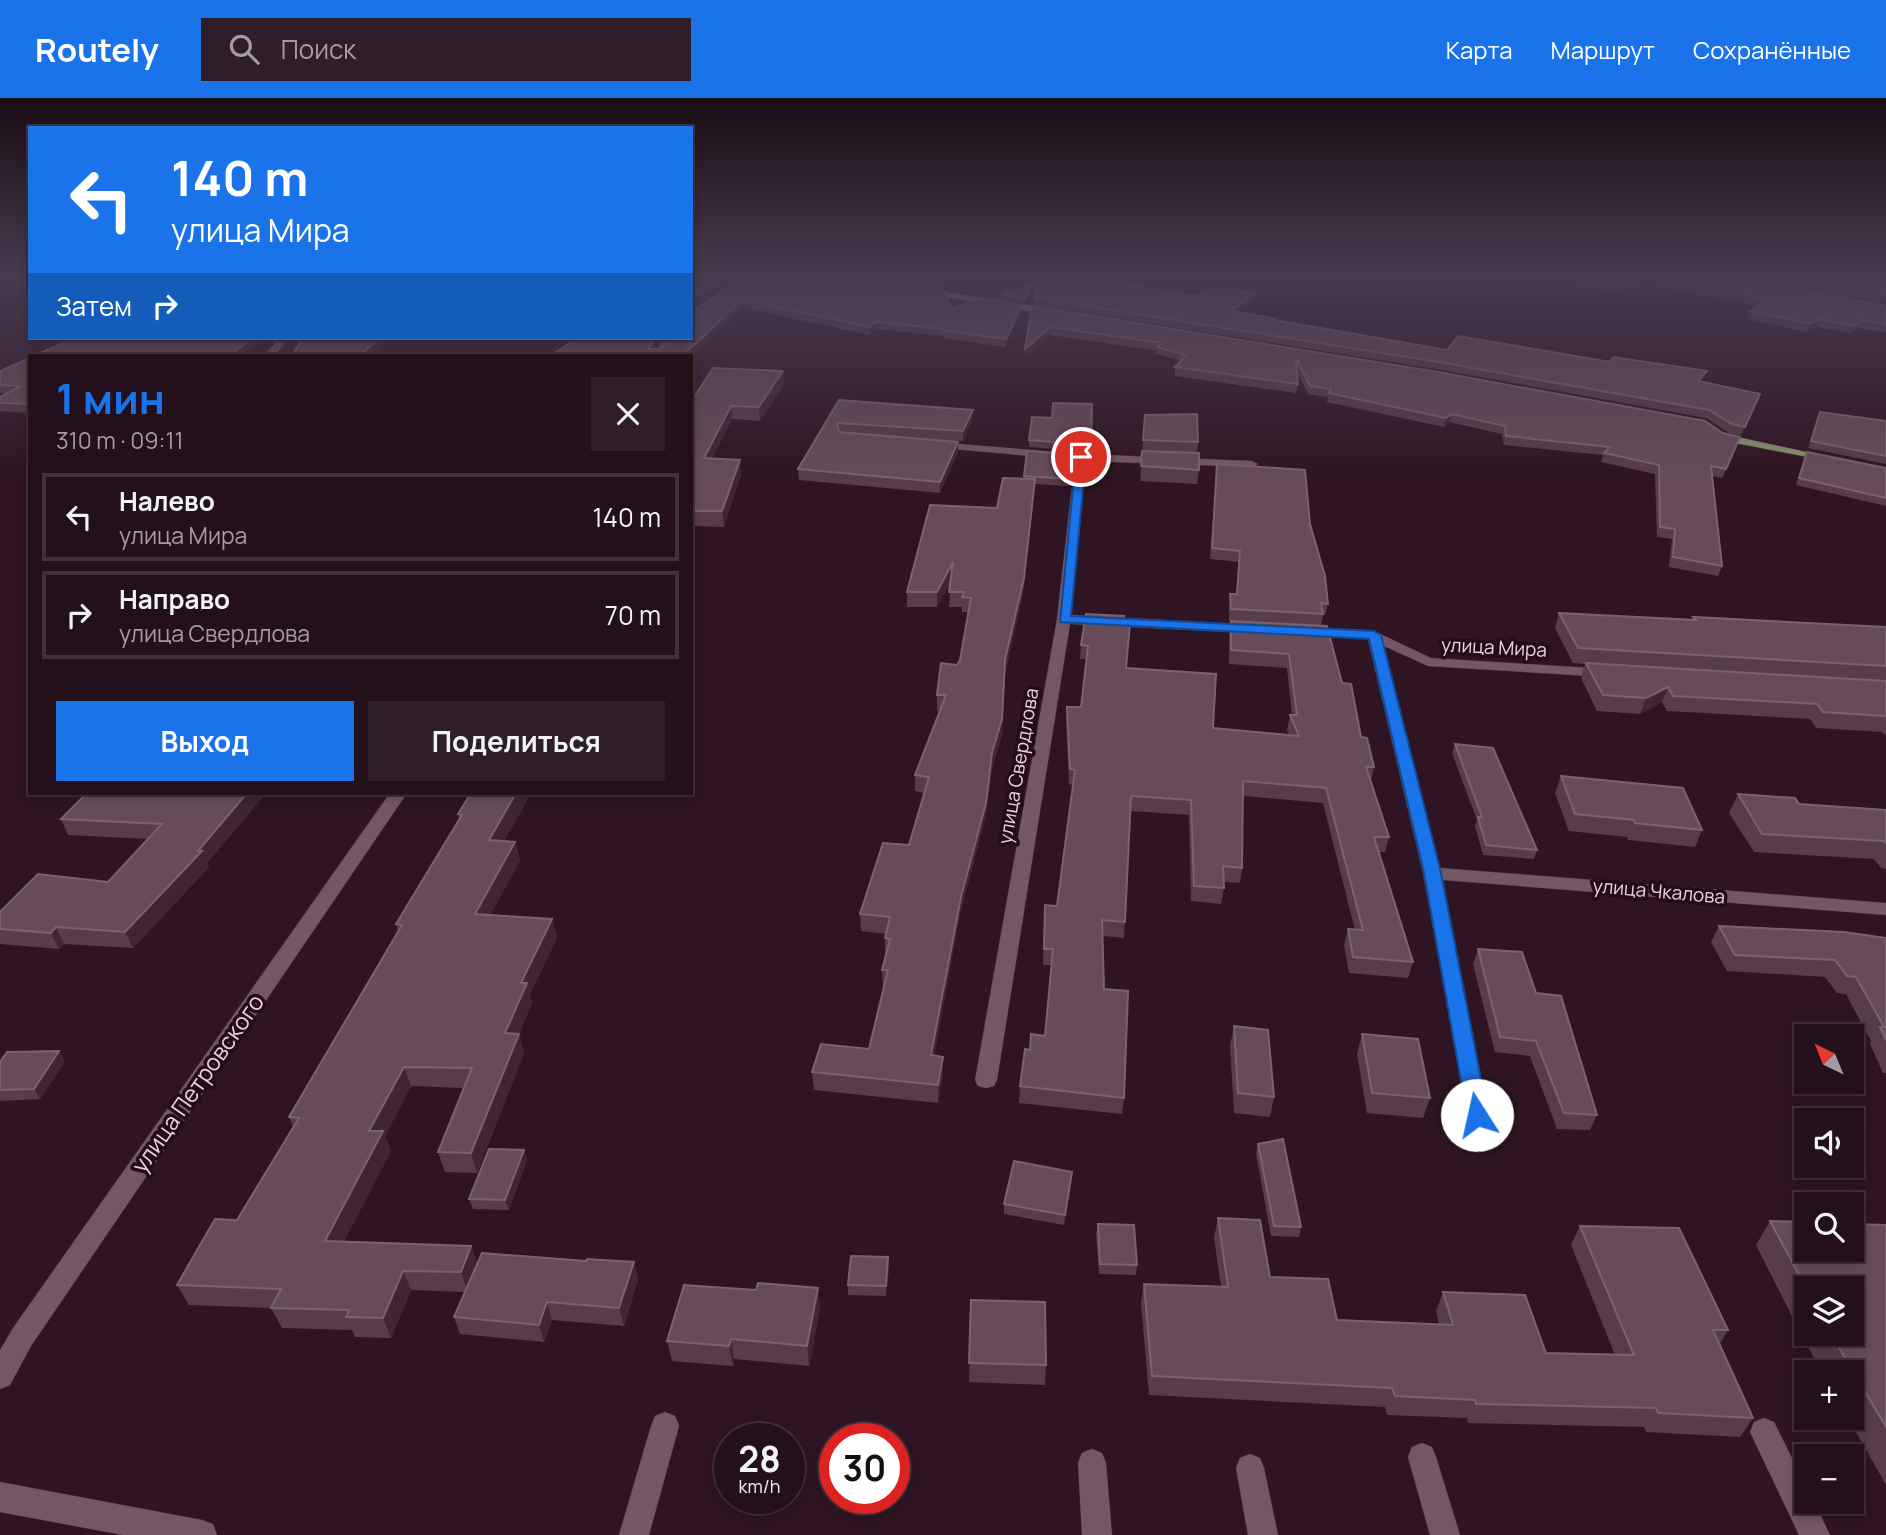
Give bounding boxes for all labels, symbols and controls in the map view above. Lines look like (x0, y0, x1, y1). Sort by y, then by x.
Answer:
search box (201, 18, 691, 81)
text: Routely (35, 27, 159, 72)
icon: search (225, 30, 263, 68)
text: Поиск (281, 31, 356, 67)
text: Карта (1446, 33, 1513, 66)
text: Маршрут (1551, 33, 1655, 66)
text: Сохранённые (1693, 33, 1851, 66)
text: 140 m (171, 144, 308, 211)
icon: left (56, 154, 147, 245)
text: улица Мира (171, 208, 350, 252)
icon: right (146, 287, 184, 325)
text: Затем (56, 288, 132, 324)
text: 1 мин (56, 369, 165, 427)
button: close (591, 377, 665, 451)
text: 310 m · 09:11 (56, 424, 183, 456)
pin (1051, 427, 1111, 487)
icon: arrive (1062, 438, 1100, 476)
text: Налево (119, 483, 215, 519)
icon: left (60, 498, 98, 536)
text: 140 m (592, 499, 661, 535)
text: улица Мира (119, 519, 247, 551)
text: Направо (119, 581, 230, 617)
icon: right (60, 596, 98, 634)
text: 70 m (605, 597, 661, 633)
text: улица Свердлова (119, 617, 310, 649)
street label: улица Мира (1440, 631, 1548, 663)
street label: улица Свердлова (991, 686, 1045, 846)
button: Выход (56, 701, 354, 781)
button: Поделиться (368, 701, 665, 781)
street label: улица Чкалова (1592, 872, 1726, 910)
street label: улица Петровского (123, 987, 271, 1179)
north arrow (1794, 1024, 1864, 1094)
map controls (1794, 1024, 1864, 1514)
position arrow (1440, 1078, 1514, 1152)
button: sound (1794, 1108, 1864, 1178)
button: search (1794, 1192, 1864, 1262)
button: layers (1794, 1276, 1864, 1346)
button: + (1794, 1360, 1864, 1430)
speed limit sign: 30 (819, 1423, 910, 1514)
text: 28 (738, 1435, 781, 1483)
button: − (1794, 1444, 1864, 1514)
text: km/h (739, 1474, 780, 1498)

